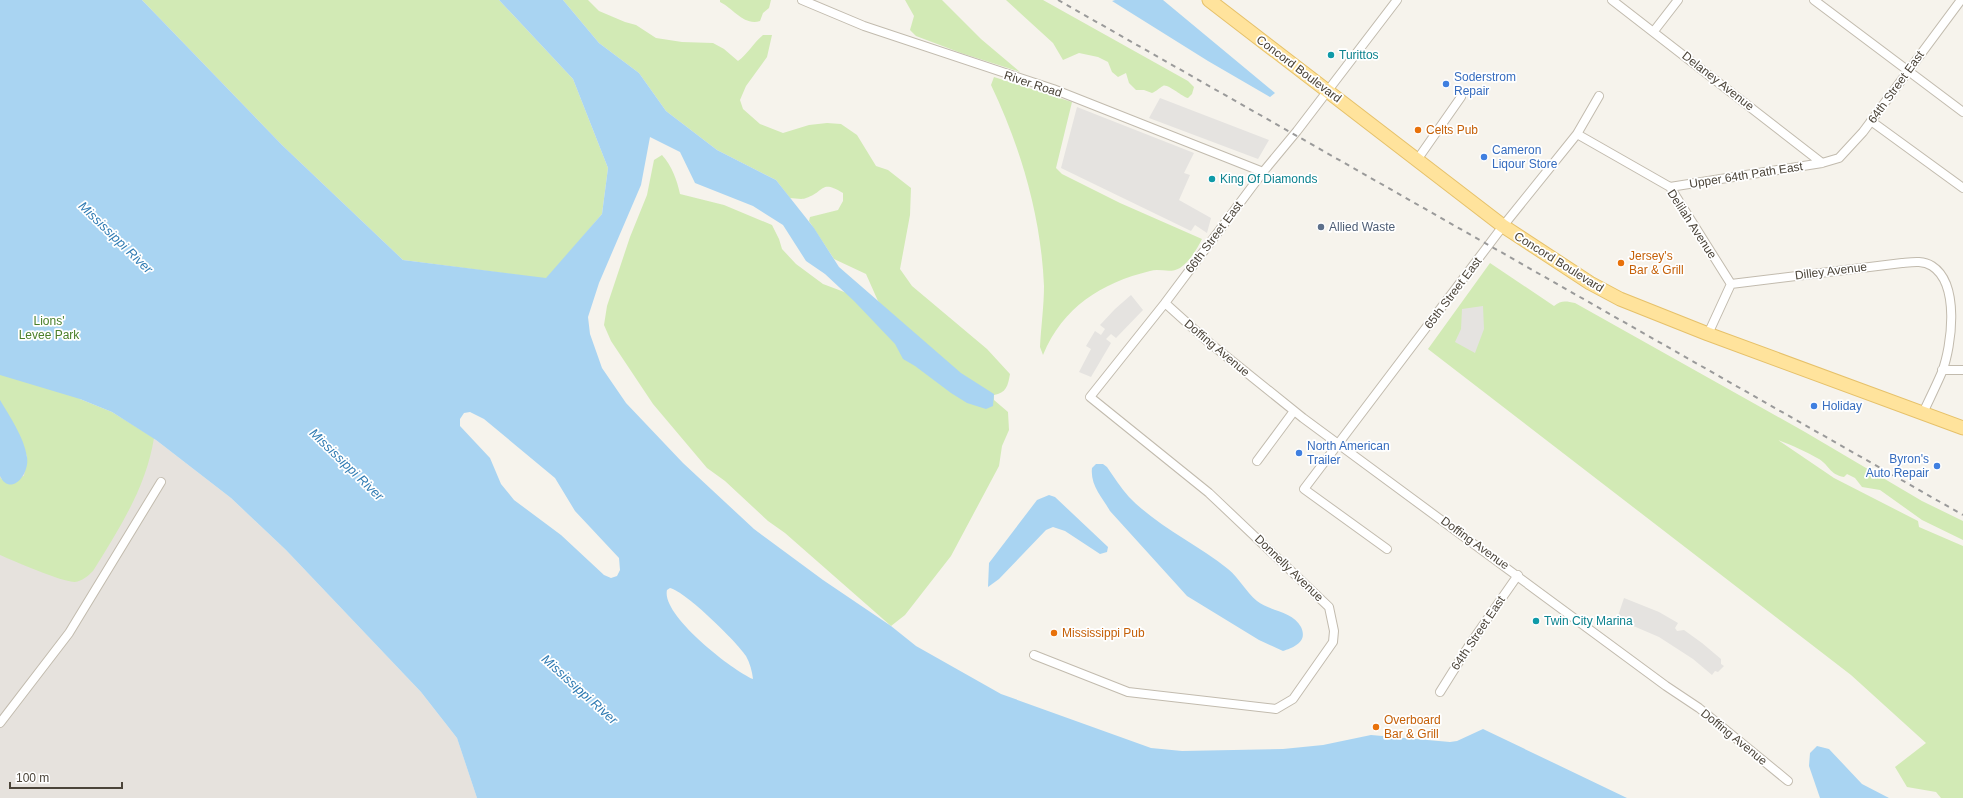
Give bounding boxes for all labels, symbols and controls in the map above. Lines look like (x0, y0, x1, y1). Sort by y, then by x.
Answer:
street label: Concord Boulevard (1254, 32, 1344, 106)
place label: Turittos (1339, 48, 1379, 62)
street label: 64th Street East (1865, 48, 1927, 126)
street label: Delaney Avenue (1679, 49, 1757, 114)
marker: Turittos (1326, 50, 1336, 60)
street label: River Road (1002, 68, 1064, 100)
place label: Soderstrom Repair (1454, 70, 1516, 98)
marker: Soderstrom Repair (1441, 79, 1451, 89)
place label: Celts Pub (1426, 123, 1478, 137)
marker: Celts Pub (1413, 125, 1423, 135)
place label: Cameron Liqour Store (1492, 143, 1558, 171)
marker: Cameron Liqour Store (1479, 152, 1489, 162)
street label: Upper 64th Path East (1688, 159, 1804, 191)
place label: King Of Diamonds (1220, 172, 1317, 186)
marker: King Of Diamonds (1207, 174, 1217, 184)
street label: Delilah Avenue (1664, 187, 1720, 262)
water label: Mississippi River (76, 198, 156, 277)
street label: 66th Street East (1183, 198, 1246, 276)
place label: Allied Waste (1329, 220, 1396, 234)
marker: Allied Waste (1316, 222, 1326, 232)
street label: Concord Boulevard (1512, 229, 1606, 295)
place label: Jersey's Bar & Grill (1629, 249, 1684, 277)
street label: 65th Street East (1422, 254, 1485, 332)
marker: Jersey's Bar & Grill (1616, 258, 1626, 268)
street label: Dilley Avenue (1794, 260, 1868, 282)
park label: Lions' Levee Park (19, 314, 80, 342)
street label: Doffing Avenue (1181, 317, 1253, 380)
place label: Holiday (1822, 399, 1862, 413)
marker: Holiday (1809, 401, 1819, 411)
water label: Mississippi River (307, 425, 387, 504)
place label: North American Trailer (1307, 439, 1390, 467)
marker: North American Trailer (1294, 448, 1304, 458)
place label: Byron's Auto Repair (1866, 452, 1929, 480)
marker: Byron's Auto Repair (1932, 461, 1942, 471)
street label: Doffing Avenue (1438, 514, 1512, 573)
street label: Donnelly Avenue (1252, 532, 1326, 604)
street label: 64th Street East (1448, 593, 1508, 673)
place label: Twin City Marina (1544, 614, 1633, 628)
marker: Twin City Marina (1531, 616, 1541, 626)
place label: Mississippi Pub (1062, 626, 1145, 640)
marker: Mississippi Pub (1049, 628, 1059, 638)
water label: Mississippi River (539, 651, 621, 728)
street label: Doffing Avenue (1698, 706, 1770, 768)
place label: Overboard Bar & Grill (1384, 713, 1441, 741)
marker: Overboard Bar & Grill (1371, 722, 1381, 732)
scale bar (10, 764, 122, 790)
text: 100 m (16, 771, 49, 785)

